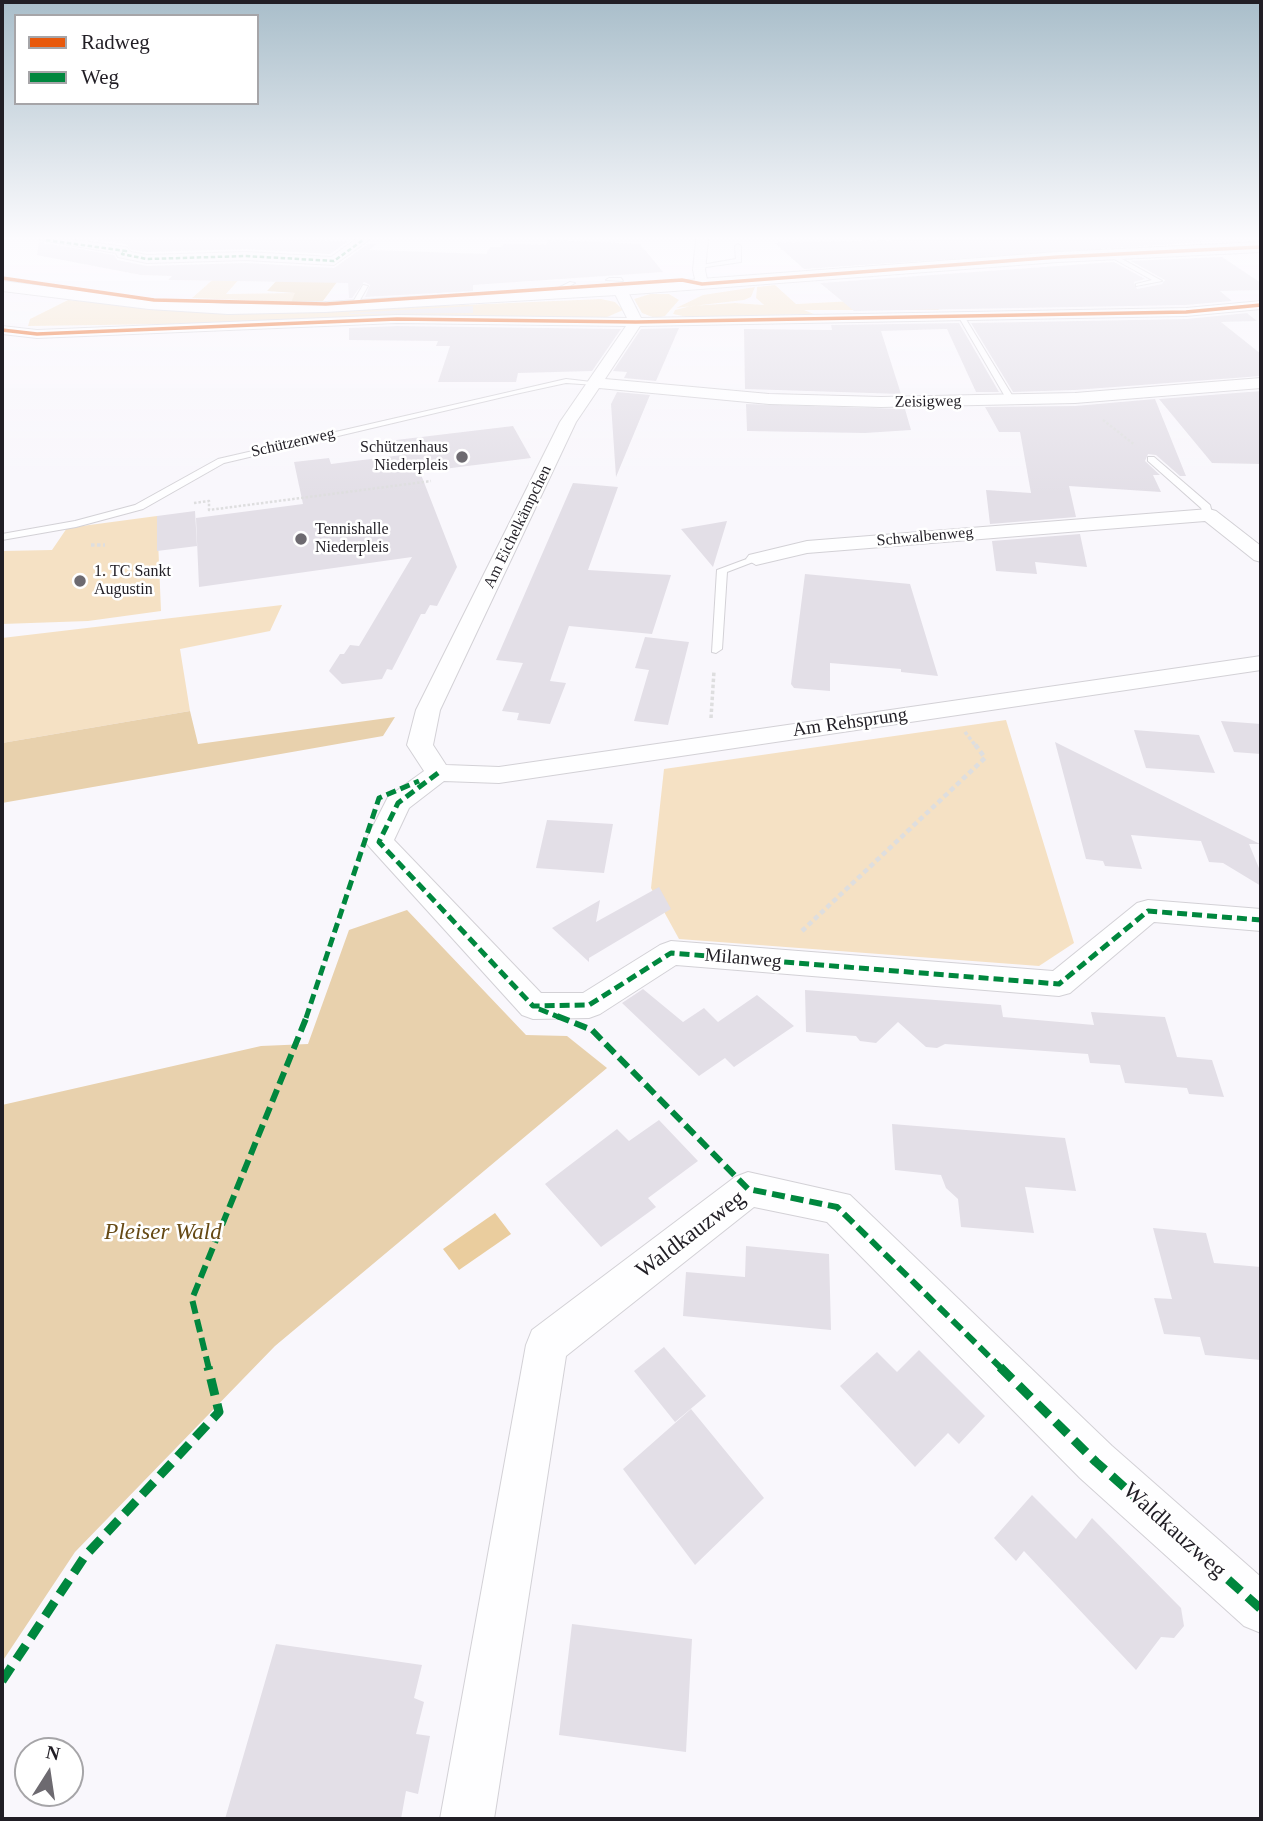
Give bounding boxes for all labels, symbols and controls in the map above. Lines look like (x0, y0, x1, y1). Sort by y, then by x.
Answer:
legend (14, 14, 259, 105)
text: Radweg (81, 30, 150, 54)
text: Weg (81, 65, 119, 89)
street label: Zeisigweg (895, 392, 961, 412)
street label: Schützenweg (249, 424, 337, 462)
place label: Schützenhaus Niederpleis (360, 438, 448, 476)
marker: Schützenhaus Niederpleis (454, 449, 470, 465)
street label: Am Eichelkämpchen (480, 462, 556, 592)
place label: Tennishalle Niederpleis (315, 520, 389, 558)
street label: Schwalbenweg (876, 523, 974, 551)
marker: Tennishalle Niederpleis (293, 531, 309, 547)
place label: 1. TC Sankt Augustin (94, 562, 171, 600)
marker: 1. TC Sankt Augustin (72, 573, 88, 589)
street label: Am Rehsprung (791, 704, 909, 742)
street label: Milanweg (704, 944, 782, 974)
street label: Waldkauzweg (631, 1185, 751, 1285)
park label: Pleiser Wald (104, 1219, 222, 1247)
street label: Waldkauzweg (1117, 1477, 1231, 1585)
north arrow (14, 1737, 84, 1807)
text: N (44, 1741, 62, 1765)

